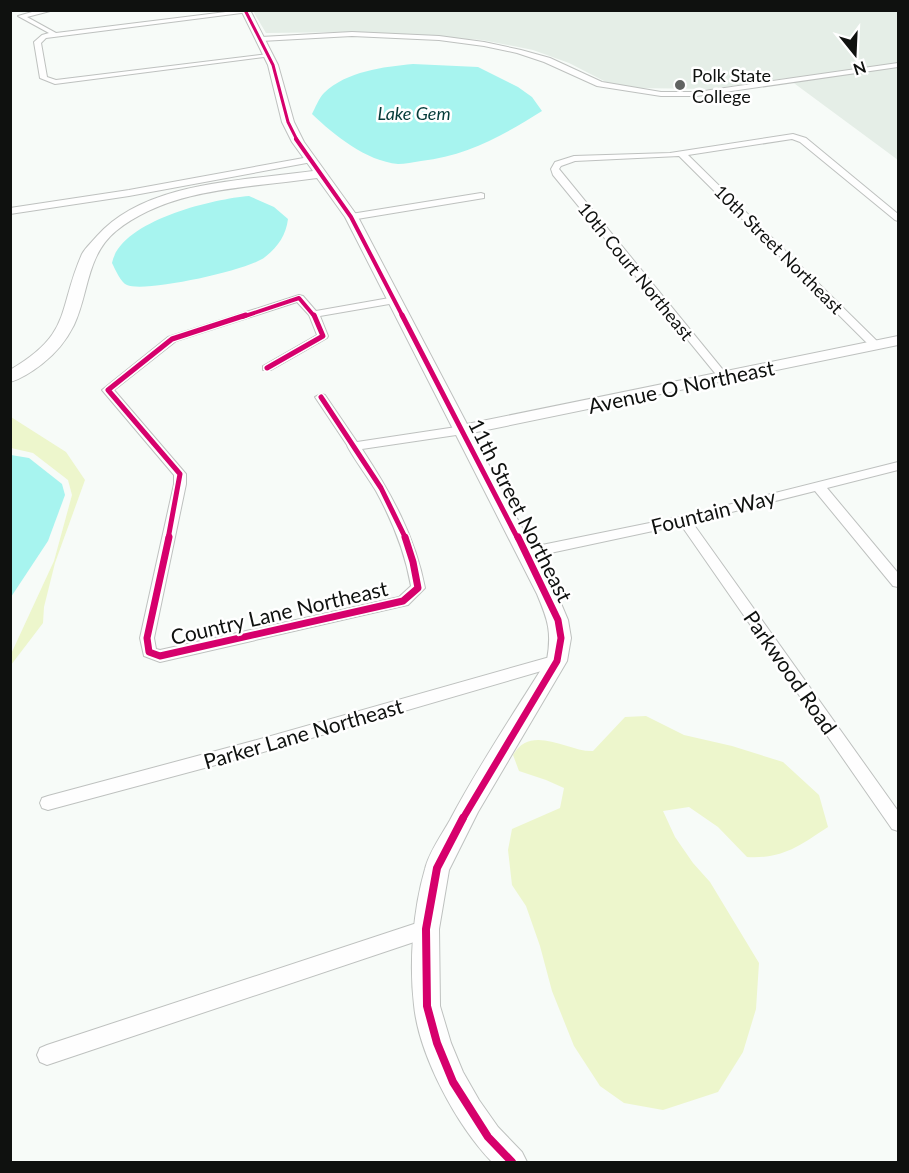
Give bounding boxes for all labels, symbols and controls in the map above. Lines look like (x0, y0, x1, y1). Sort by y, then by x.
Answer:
north arrow (825, 24, 885, 84)
text: N (851, 58, 869, 80)
place label: Polk State College (692, 64, 771, 107)
marker: Polk State College (673, 78, 687, 92)
water label: Lake Gem (377, 102, 451, 124)
street label: 10th Street Northeast (710, 180, 848, 318)
street label: 10th Court Northeast (574, 198, 699, 345)
street label: Avenue O Northeast (586, 354, 777, 418)
street label: 11th Street Northeast (464, 414, 578, 606)
street label: Fountain Way (648, 483, 778, 539)
street label: Country Lane Northeast (168, 575, 390, 649)
street label: Parkwood Road (739, 605, 843, 739)
street label: Parker Lane Northeast (200, 692, 406, 773)

